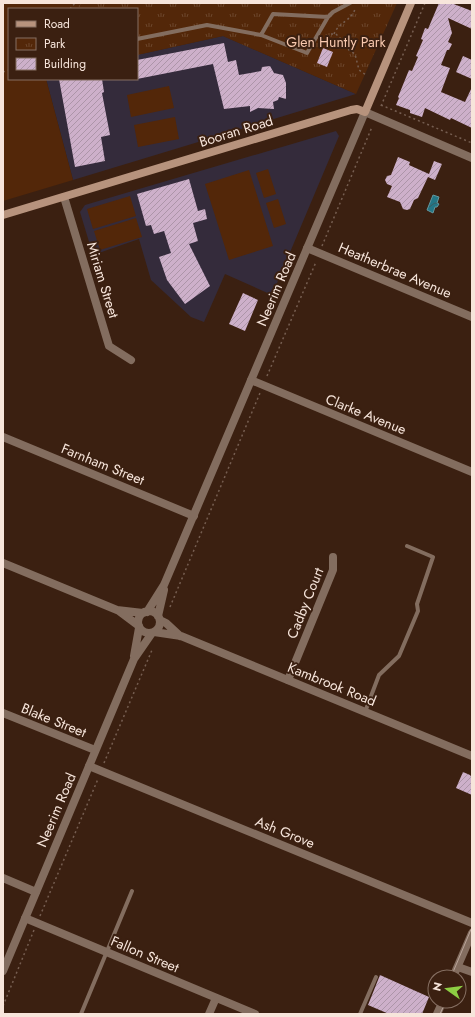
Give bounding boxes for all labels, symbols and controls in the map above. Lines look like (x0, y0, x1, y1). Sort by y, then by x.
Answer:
legend (8, 8, 138, 80)
text: Road (44, 15, 70, 33)
park label: Glen Huntly Park (286, 32, 387, 52)
text: Park (44, 35, 66, 53)
text: Building (44, 55, 86, 73)
street label: Booran Road (197, 110, 275, 152)
street label: Heatherbrae Avenue (335, 237, 455, 303)
street label: Miriam Street (82, 239, 124, 321)
street label: Neerim Road (251, 249, 301, 329)
street label: Clarke Avenue (323, 389, 409, 439)
street label: Farnham Street (58, 438, 148, 490)
street label: Cadby Court (282, 564, 329, 642)
street label: Kambrook Road (285, 657, 379, 711)
street label: Blake Street (18, 698, 90, 742)
street label: Neerim Road (31, 770, 81, 850)
street label: Ash Grove (252, 811, 318, 853)
street label: Fallon Street (108, 931, 183, 978)
north arrow (427, 969, 467, 1009)
text: N (428, 980, 446, 993)

